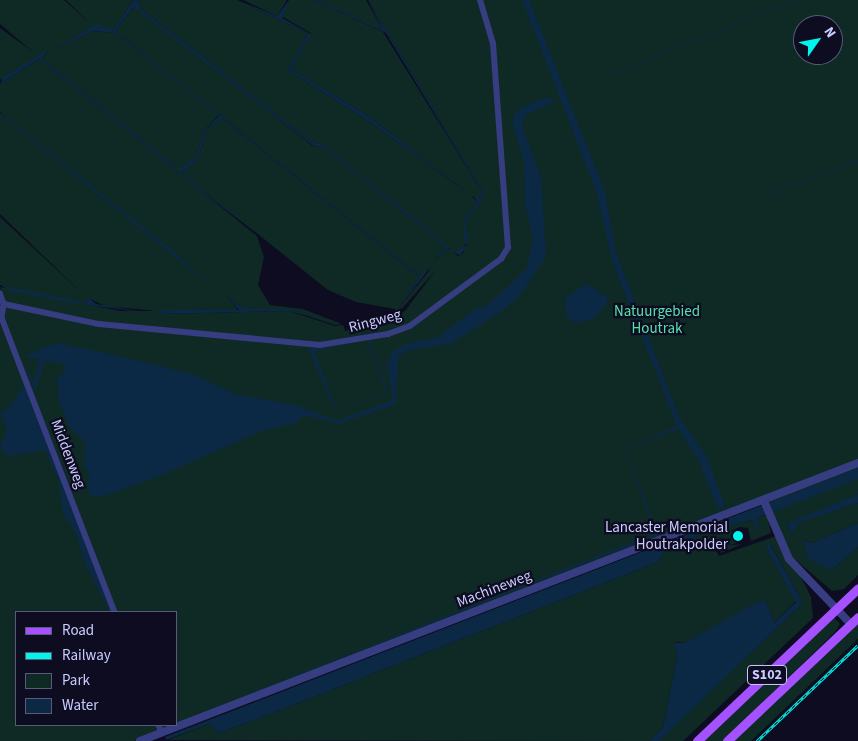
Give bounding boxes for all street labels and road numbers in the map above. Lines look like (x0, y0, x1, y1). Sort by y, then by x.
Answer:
street label: Ringweg (347, 305, 403, 337)
street label: Middenweg (47, 417, 89, 491)
street label: Machineweg (454, 567, 534, 611)
road number: S102 (747, 664, 787, 686)

